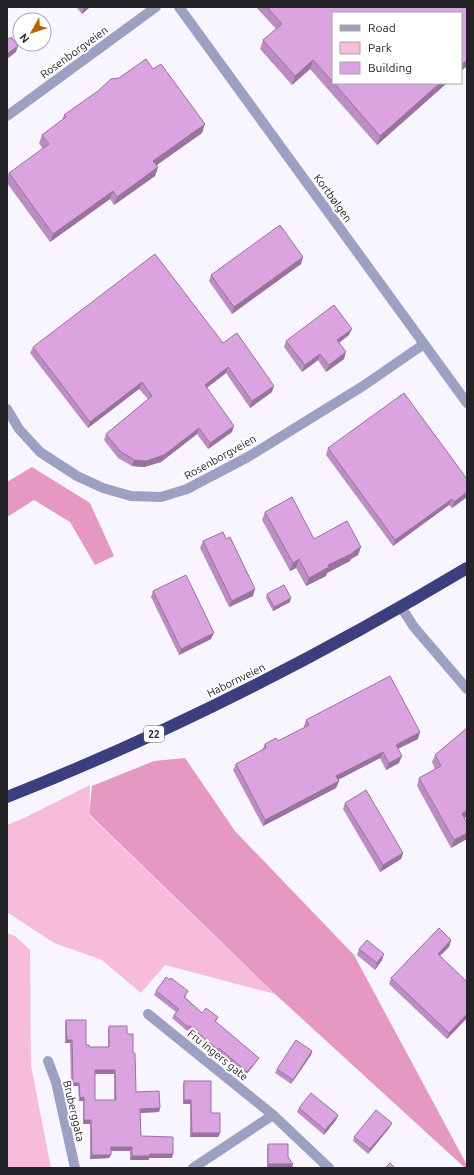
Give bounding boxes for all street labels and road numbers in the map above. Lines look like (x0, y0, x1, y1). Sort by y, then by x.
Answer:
street label: Rosenborgveien (38, 24, 110, 80)
street label: Kortbølgen (312, 172, 354, 224)
street label: Rosenborgveien (182, 432, 258, 482)
street label: Habornveien (205, 661, 267, 699)
road number: 22 (144, 726, 164, 742)
street label: Fru Ingers gate (186, 1027, 250, 1083)
street label: Bruberggata (61, 1079, 87, 1143)

